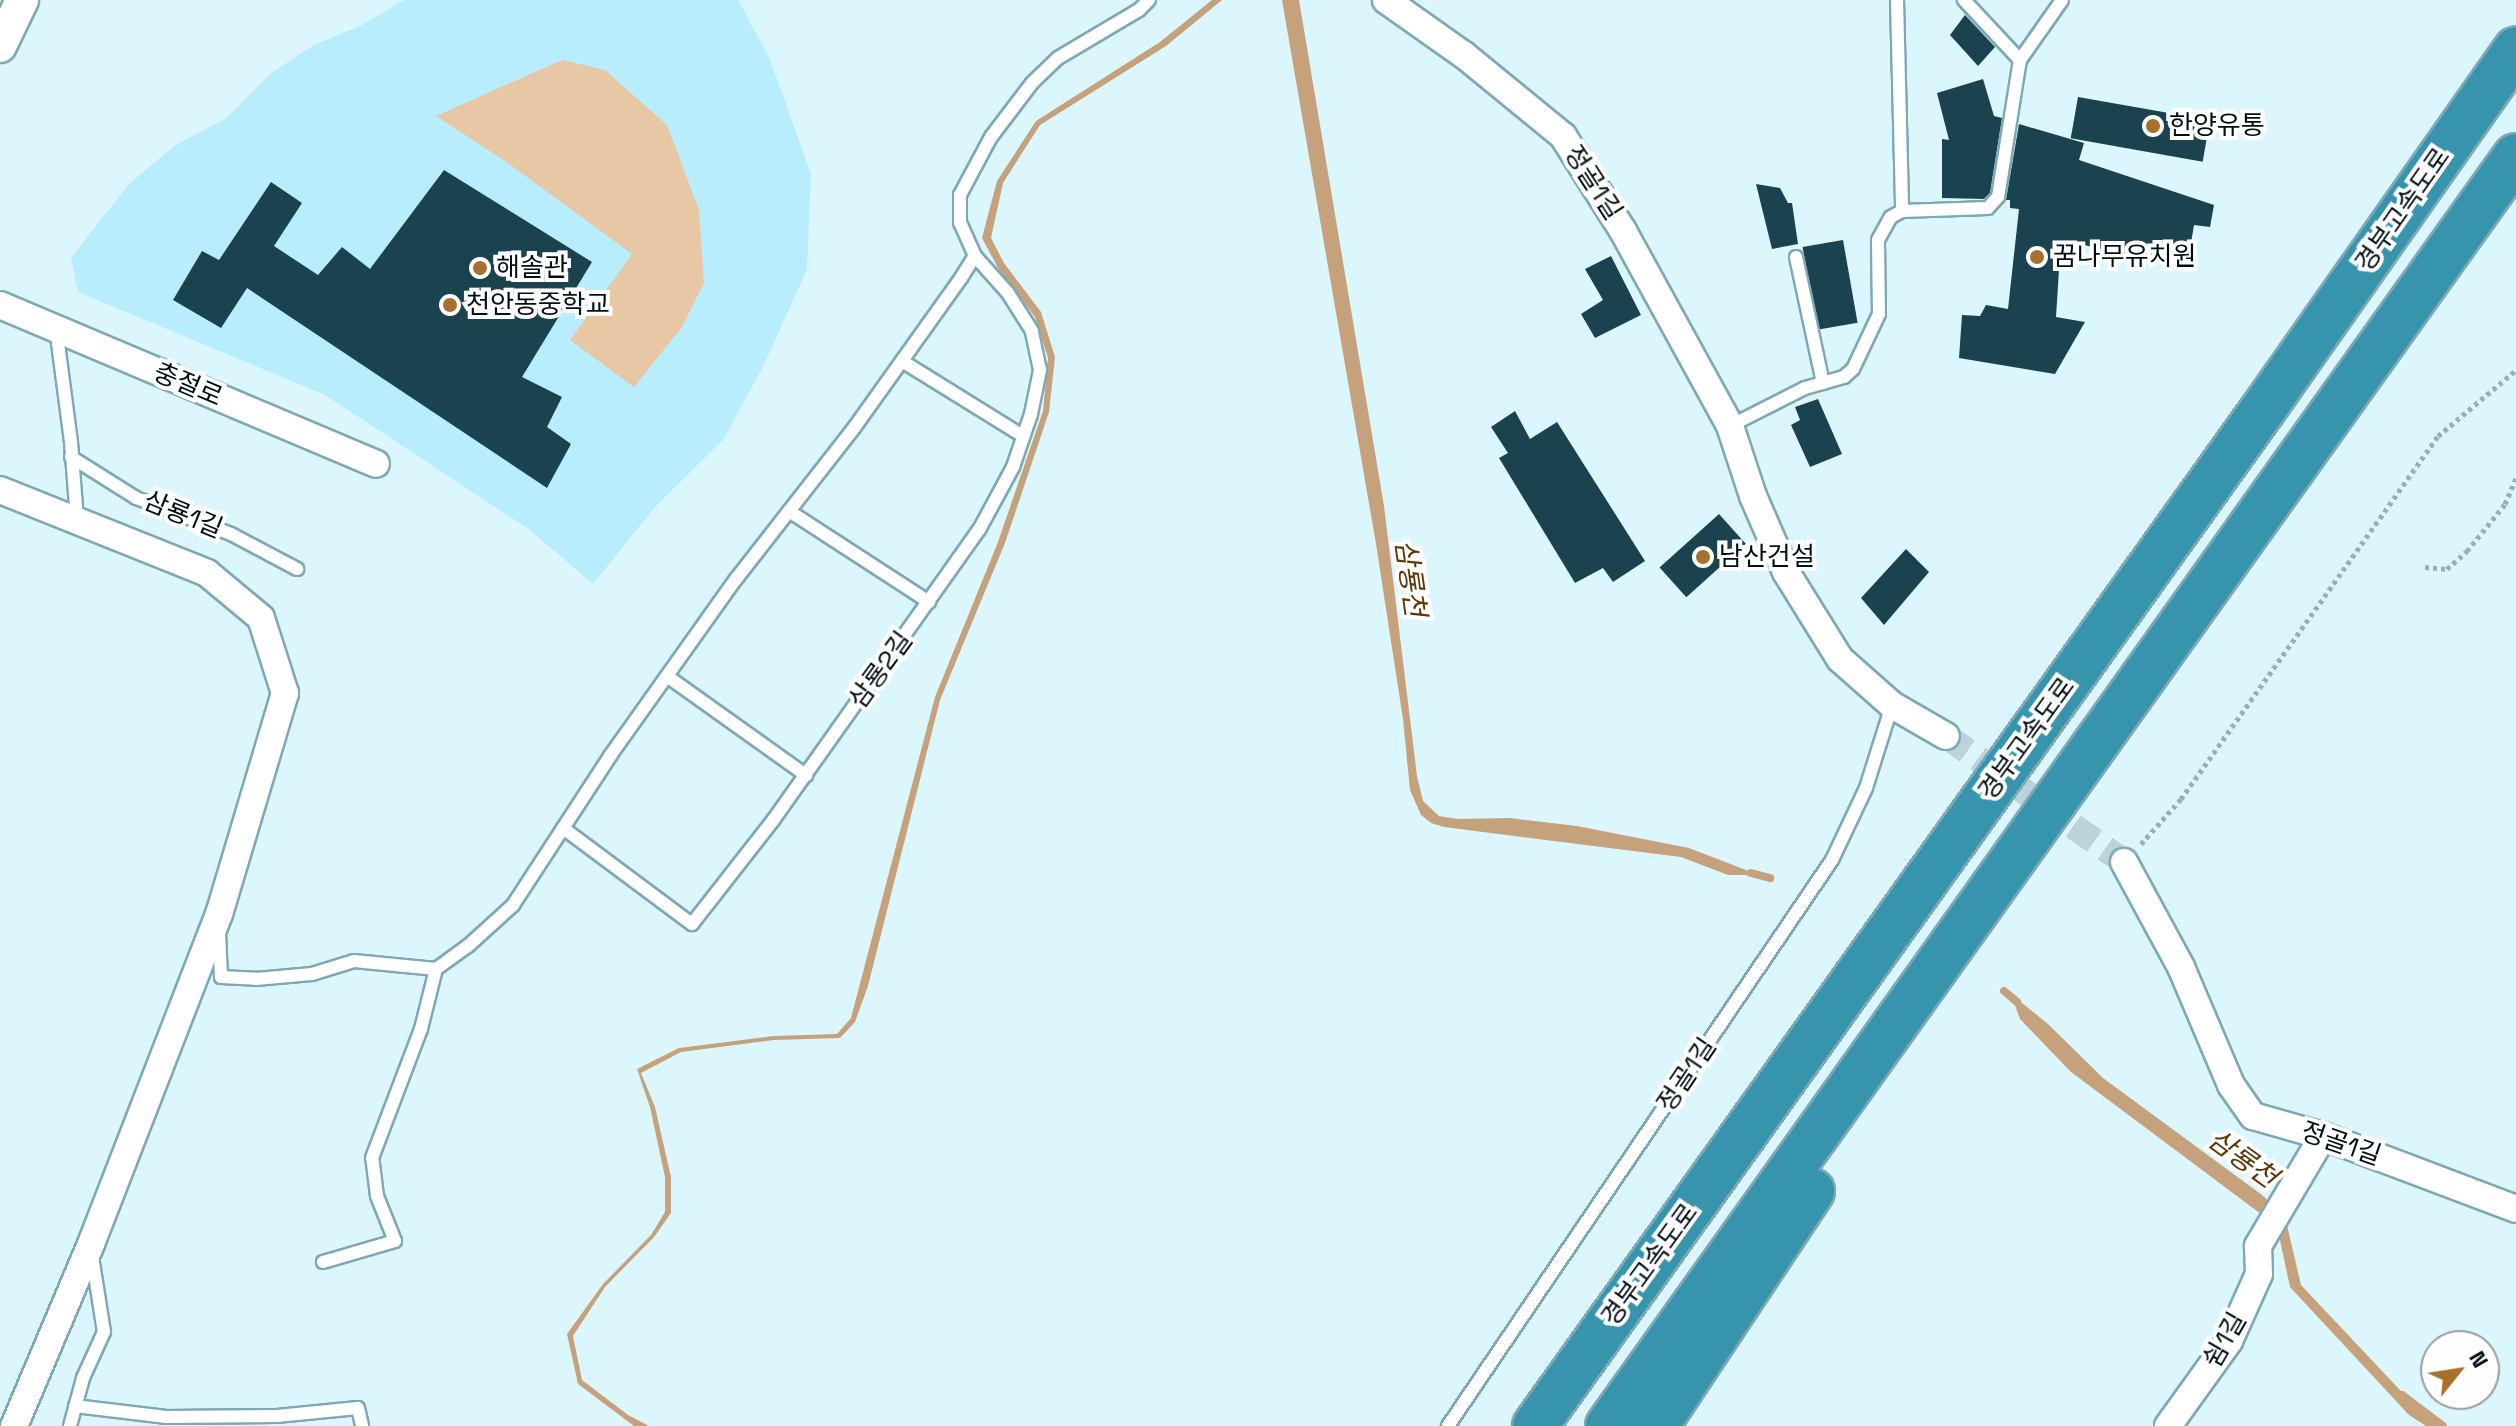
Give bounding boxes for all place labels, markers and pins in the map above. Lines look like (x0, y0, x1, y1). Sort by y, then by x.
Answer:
place label: 한양유통 (2169, 110, 2265, 142)
marker: 한양유통 (2144, 117, 2162, 135)
place label: 꿈나무유치원 (2053, 241, 2197, 273)
marker: 꿈나무유치원 (2028, 248, 2046, 266)
place label: 해솔관 (496, 252, 568, 284)
marker: 해솔관 (471, 259, 489, 277)
place label: 천안동중학교 (466, 289, 610, 321)
marker: 천안동중학교 (441, 296, 459, 314)
place label: 남산건설 (1719, 541, 1815, 573)
marker: 남산건설 (1694, 548, 1712, 566)

